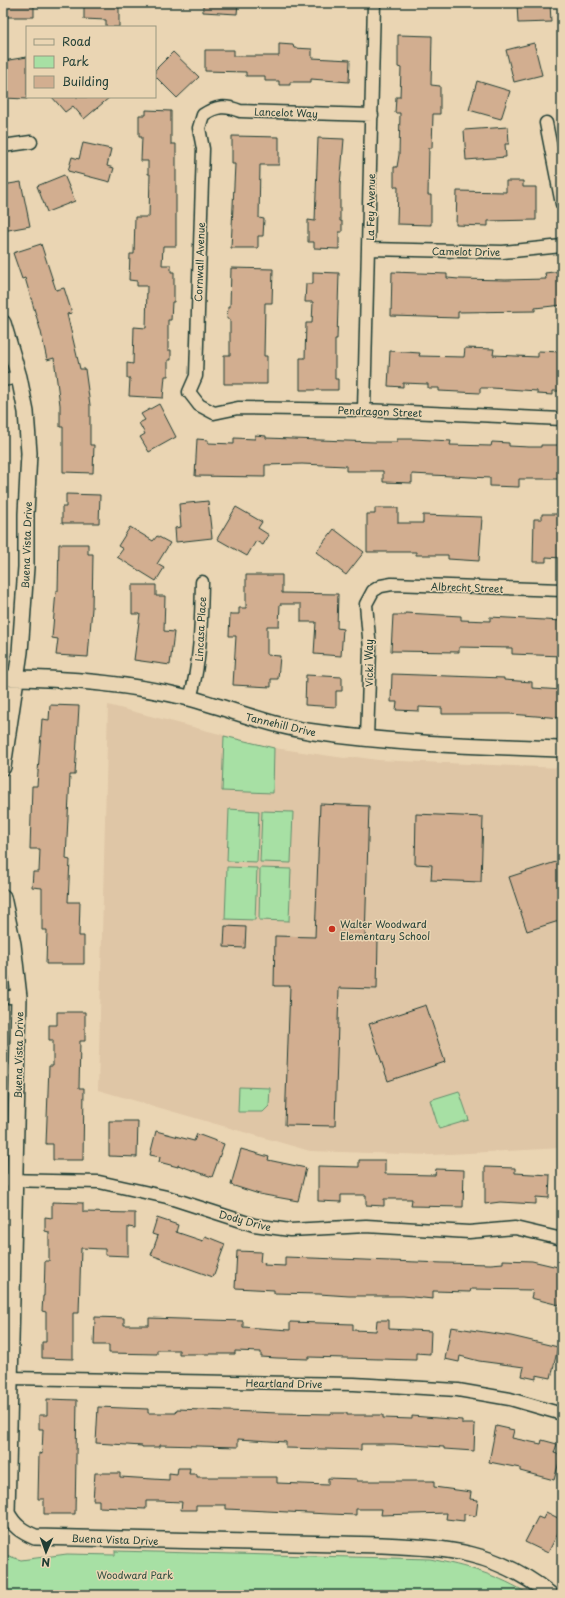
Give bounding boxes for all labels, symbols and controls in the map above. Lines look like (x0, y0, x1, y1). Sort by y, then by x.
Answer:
legend (26, 26, 156, 98)
text: Road (62, 32, 91, 50)
text: Park (62, 52, 89, 70)
text: Building (62, 72, 109, 90)
street label: Lancelot Way (254, 103, 318, 121)
street label: La Fey Avenue (362, 173, 378, 241)
street label: Cornwall Avenue (190, 221, 208, 302)
street label: Camelot Drive (432, 243, 500, 259)
street label: Pendragon Street (337, 402, 423, 420)
street label: Buena Vista Drive (17, 501, 35, 589)
street label: Albrecht Street (430, 578, 504, 596)
street label: Lincasa Place (191, 596, 209, 662)
street label: Vicki Way (361, 639, 376, 687)
street label: Tannehill Drive (244, 709, 318, 739)
place label: Walter Woodward Elementary School (340, 916, 430, 943)
marker: Walter Woodward Elementary School (327, 924, 337, 934)
street label: Buena Vista Drive (10, 1011, 26, 1099)
street label: Dody Drive (217, 1206, 273, 1234)
street label: Heartland Drive (245, 1375, 323, 1391)
street label: Buena Vista Drive (71, 1530, 159, 1548)
north arrow (26, 1532, 66, 1572)
text: N (41, 1554, 50, 1571)
park label: Woodward Park (97, 1567, 173, 1582)

